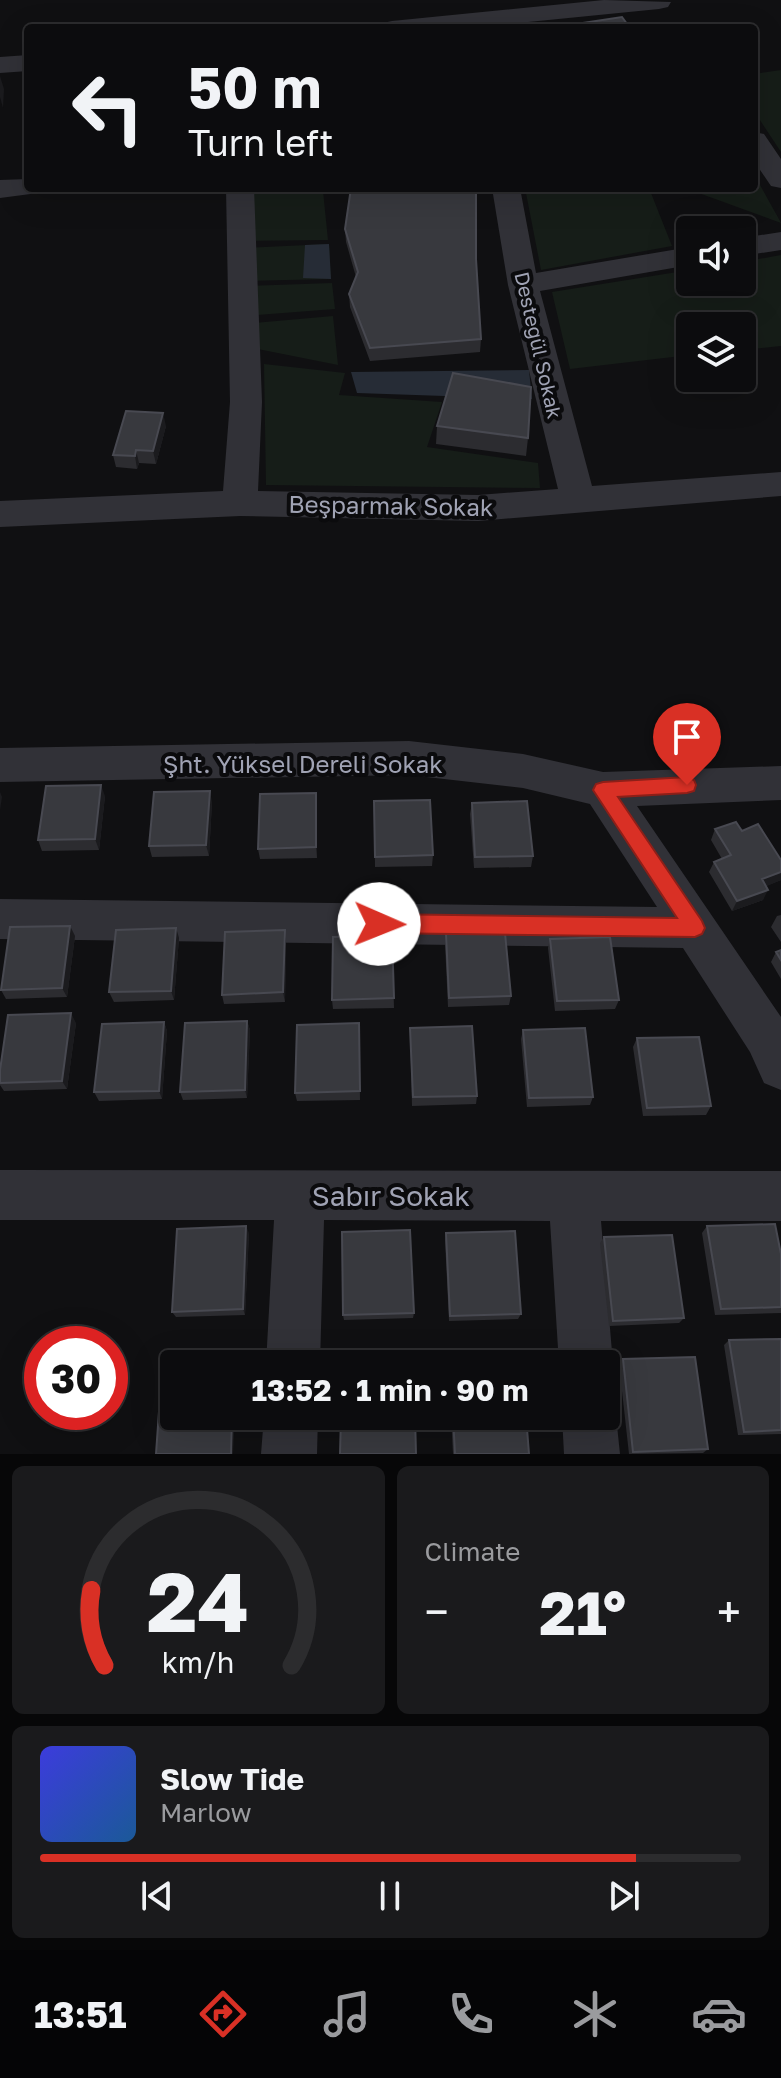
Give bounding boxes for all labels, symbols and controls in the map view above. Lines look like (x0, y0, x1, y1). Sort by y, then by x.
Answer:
text: 50 m (188, 53, 322, 120)
icon: left (56, 56, 160, 160)
text: Turn left (188, 121, 334, 164)
map controls (676, 216, 756, 392)
button: sound (676, 216, 756, 296)
street label: Destegül Sokak (510, 269, 568, 421)
button: layers (676, 312, 756, 392)
street label: Beşparmak Sokak (288, 489, 494, 521)
pin (653, 703, 721, 785)
icon: arrive (665, 715, 709, 759)
street label: Şht. Yüksel Dereli Sokak (163, 749, 443, 778)
position arrow (337, 882, 421, 966)
street label: Sabır Sokak (312, 1179, 470, 1212)
speed limit sign: 30 (24, 1326, 128, 1430)
text: 13:52 · 1 min · 90 m (251, 1372, 529, 1408)
text: Climate (425, 1536, 520, 1567)
text: 24 (147, 1550, 250, 1650)
text: 21° (539, 1576, 626, 1648)
text: − (425, 1585, 449, 1638)
text: + (717, 1585, 741, 1638)
text: km/h (162, 1645, 235, 1679)
text: Slow Tide (160, 1761, 304, 1797)
text: Marlow (160, 1797, 252, 1828)
icon: previous (135, 1874, 179, 1918)
icon: pause (368, 1874, 412, 1918)
icon: next (602, 1874, 646, 1918)
icon: directions (195, 1986, 251, 2042)
icon: music (319, 1986, 375, 2042)
icon: phone (443, 1986, 499, 2042)
icon: climate (567, 1986, 623, 2042)
icon: car (691, 1986, 747, 2042)
text: 13:51 (34, 1993, 127, 2036)

